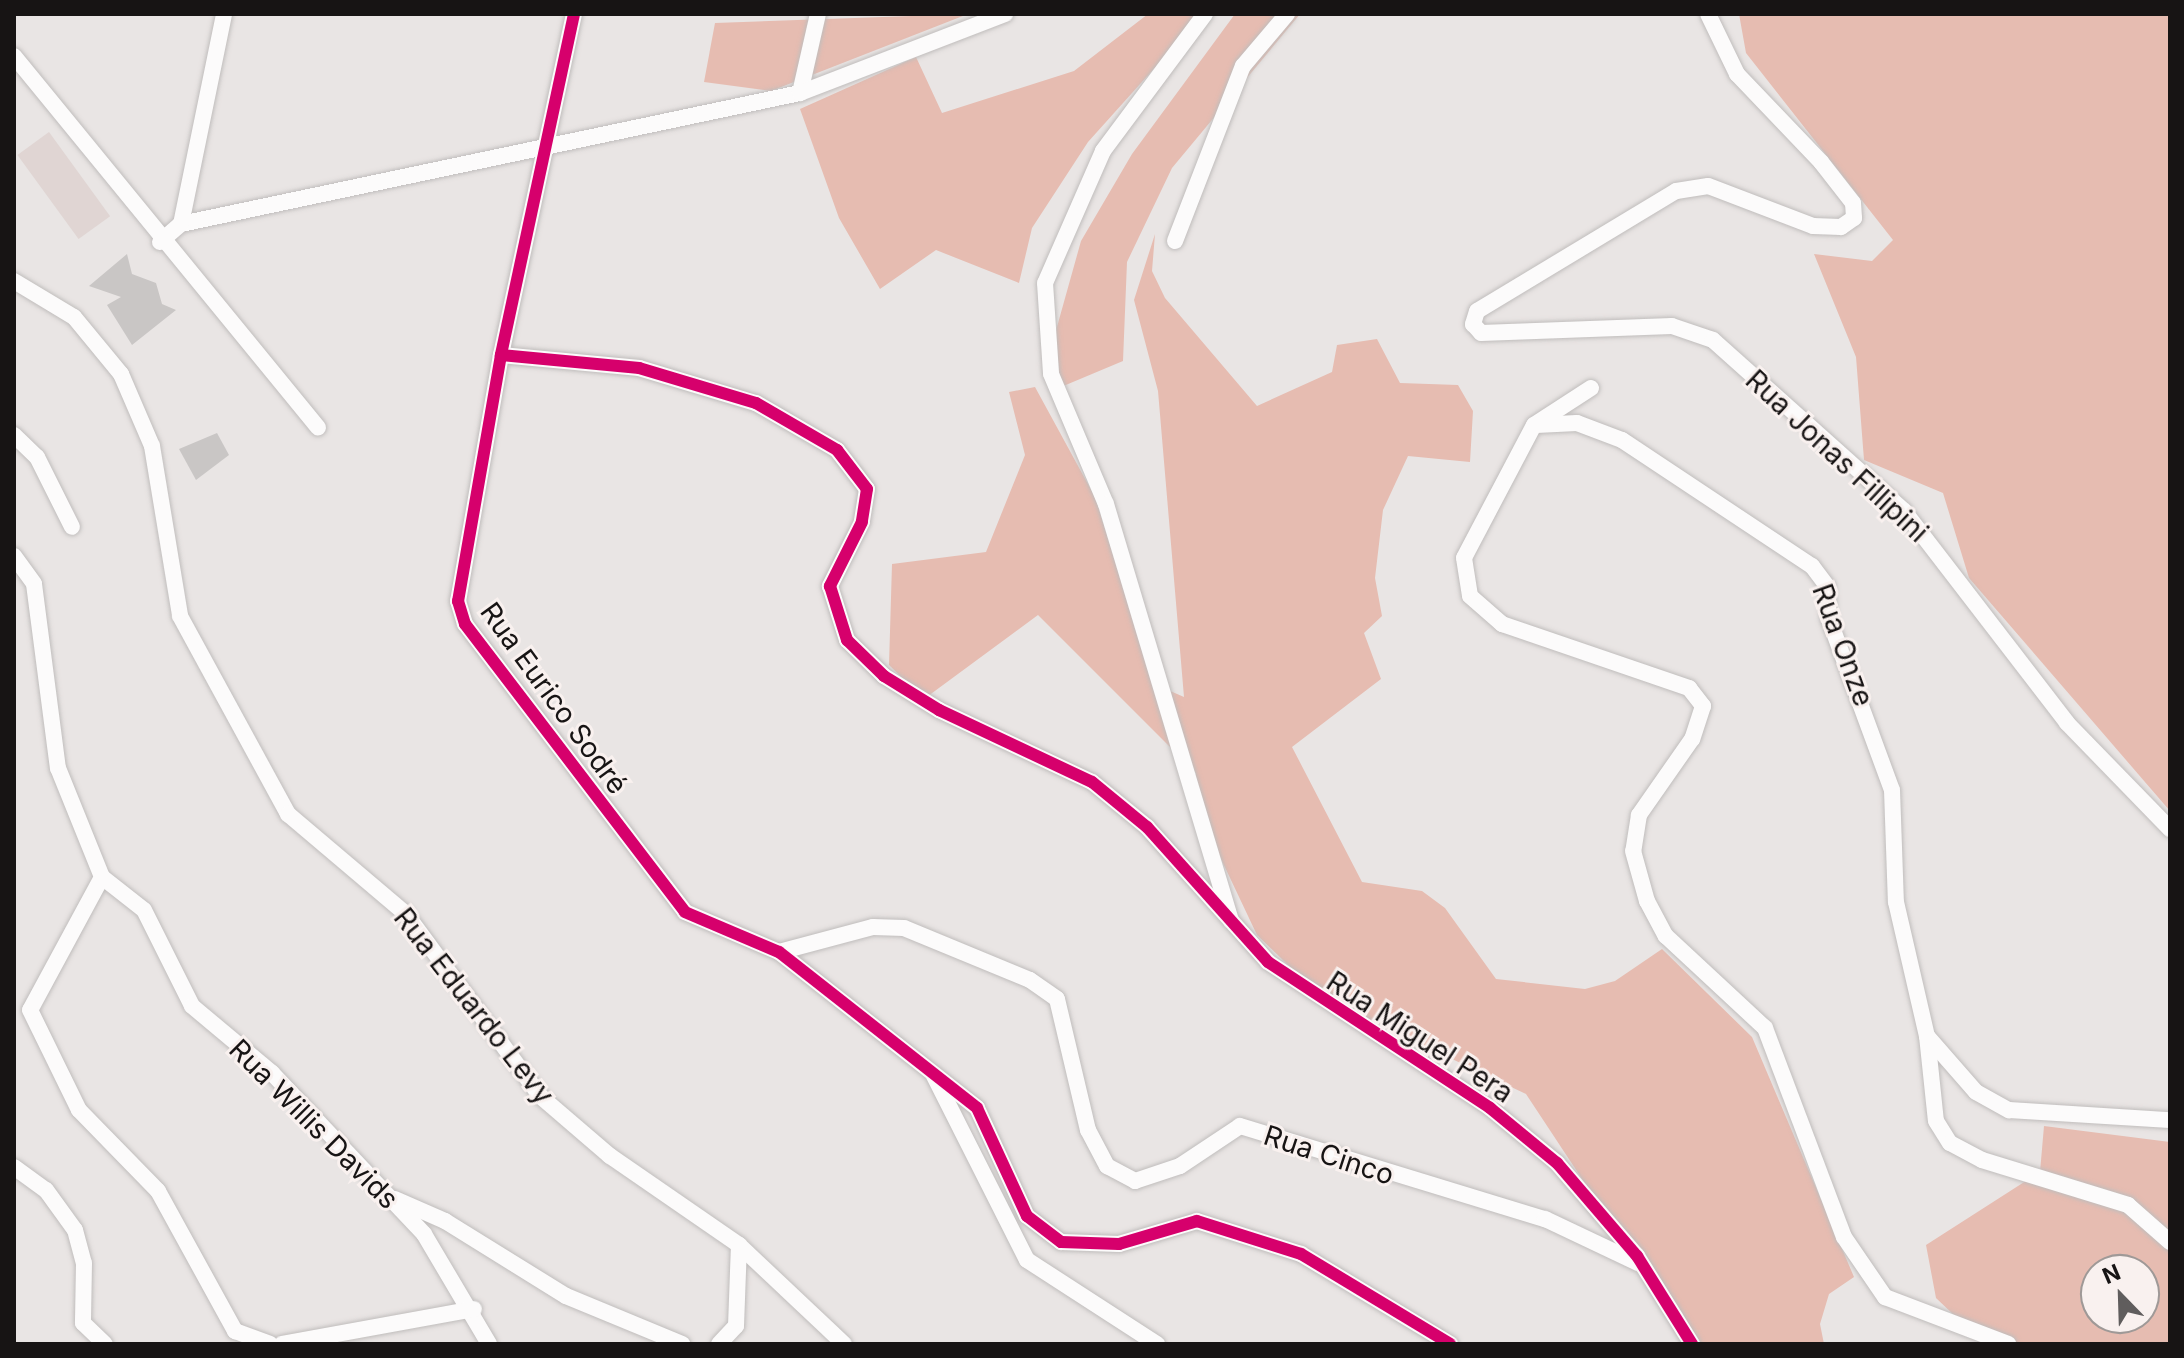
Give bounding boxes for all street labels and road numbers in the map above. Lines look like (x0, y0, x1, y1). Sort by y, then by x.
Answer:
street label: Rua Jonas Fillipini (1739, 363, 1935, 549)
street label: Rua Onze (1805, 579, 1881, 711)
street label: Rua Eurico Sodré (473, 596, 635, 800)
street label: Rua Eduardo Levy (387, 901, 561, 1111)
street label: Rua Miguel Pera (1321, 964, 1519, 1110)
street label: Rua Willis Davids (222, 1032, 406, 1216)
street label: Rua Cinco (1260, 1118, 1398, 1192)

